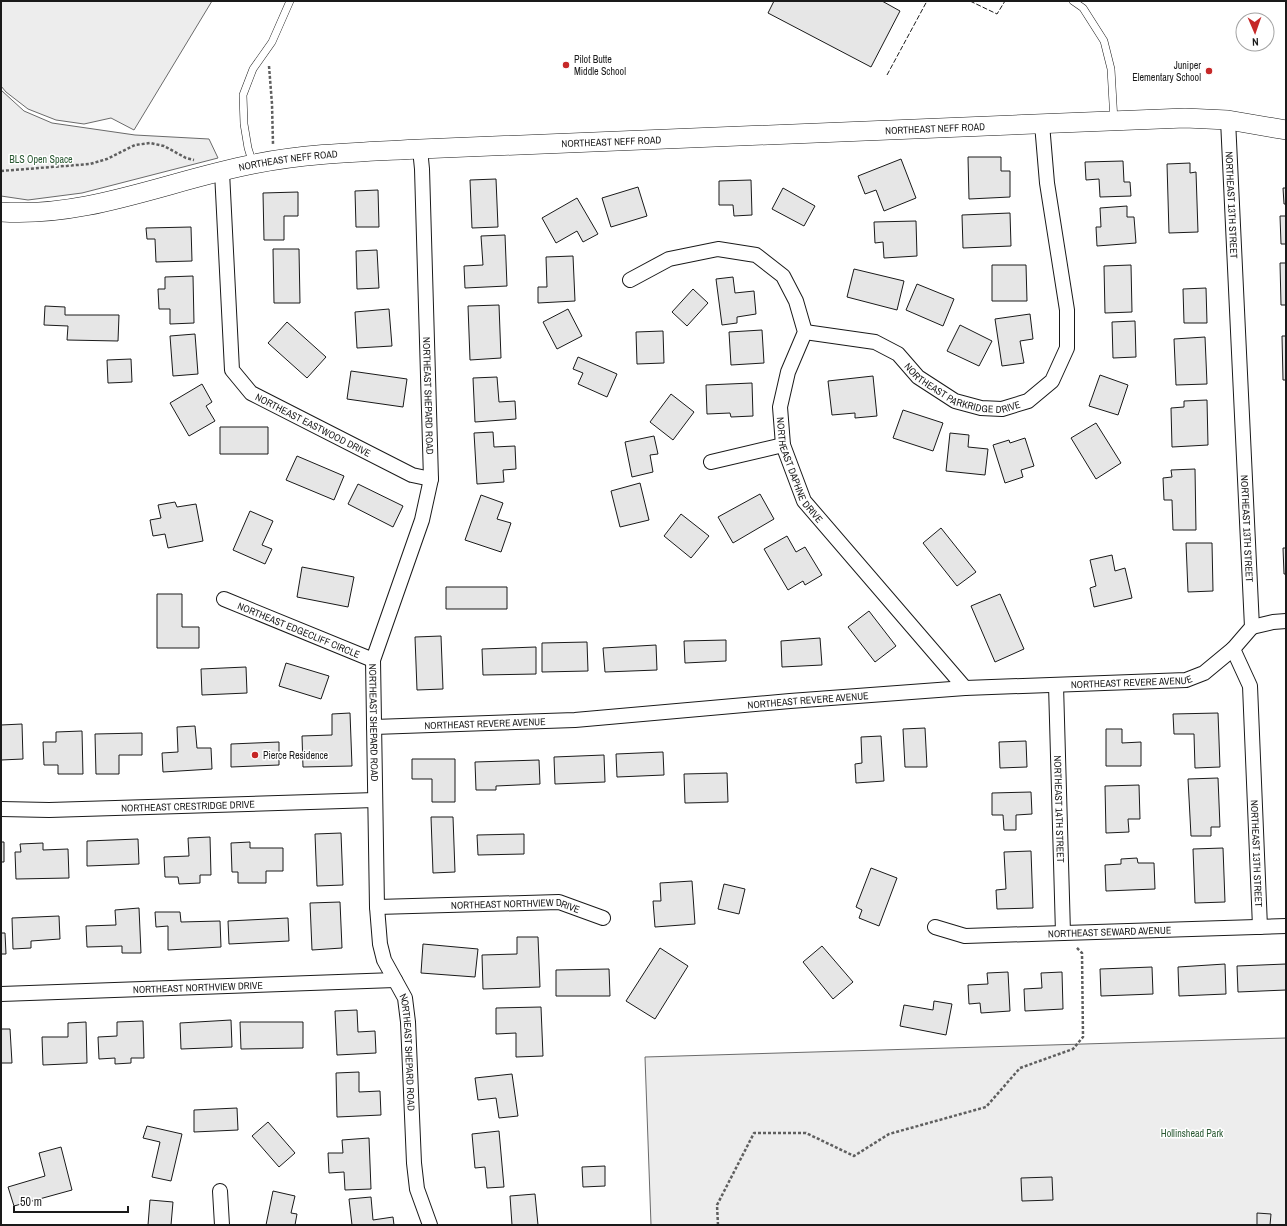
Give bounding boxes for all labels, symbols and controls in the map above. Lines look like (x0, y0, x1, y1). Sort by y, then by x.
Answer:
north arrow (1235, 12, 1275, 52)
text: N (1252, 35, 1259, 49)
place label: Pilot Butte Middle School (574, 53, 626, 78)
place label: Juniper Elementary School (1132, 59, 1201, 84)
marker: Pilot Butte Middle School (561, 60, 571, 70)
marker: Juniper Elementary School (1204, 66, 1214, 76)
street label: NORTHEAST NEFF ROAD (885, 120, 985, 137)
street label: NORTHEAST NEFF ROAD (561, 133, 662, 150)
street label: NORTHEAST NEFF ROAD (237, 147, 338, 174)
street label: NORTHEAST 13TH STREET (1222, 151, 1241, 259)
park label: BLS Open Space (9, 153, 73, 166)
street label: NORTHEAST SHEPARD ROAD (420, 337, 436, 455)
street label: NORTHEAST PARKRIDGE DRIVE (902, 360, 1022, 416)
street label: NORTHEAST EASTWOOD DRIVE (253, 390, 373, 460)
street label: NORTHEAST DAPHNE DRIVE (774, 417, 826, 526)
street label: NORTHEAST 13TH STREET (1238, 475, 1256, 583)
street label: NORTHEAST EDGECLIFF CIRCLE (236, 599, 362, 661)
street label: NORTHEAST SHEPARD ROAD (366, 664, 381, 782)
street label: NORTHEAST REVERE AVENUE (1071, 672, 1194, 691)
street label: NORTHEAST REVERE AVENUE (747, 689, 869, 712)
street label: NORTHEAST REVERE AVENUE (424, 715, 546, 732)
place label: Pierce Residence (263, 749, 329, 762)
marker: Pierce Residence (250, 750, 260, 760)
street label: NORTHEAST 14TH STREET (1051, 755, 1067, 863)
street label: NORTHEAST CRESTRIDGE DRIVE (121, 798, 255, 815)
street label: NORTHEAST 13TH STREET (1248, 800, 1265, 907)
street label: NORTHEAST NORTHVIEW DRIVE (451, 896, 582, 916)
street label: NORTHEAST SEWARD AVENUE (1048, 924, 1172, 940)
street label: NORTHEAST NORTHVIEW DRIVE (133, 979, 263, 996)
street label: NORTHEAST SHEPARD ROAD (397, 991, 418, 1111)
park label: Hollinshead Park (1161, 1127, 1224, 1140)
scale bar (14, 1188, 128, 1214)
text: 50 m (20, 1194, 42, 1210)

